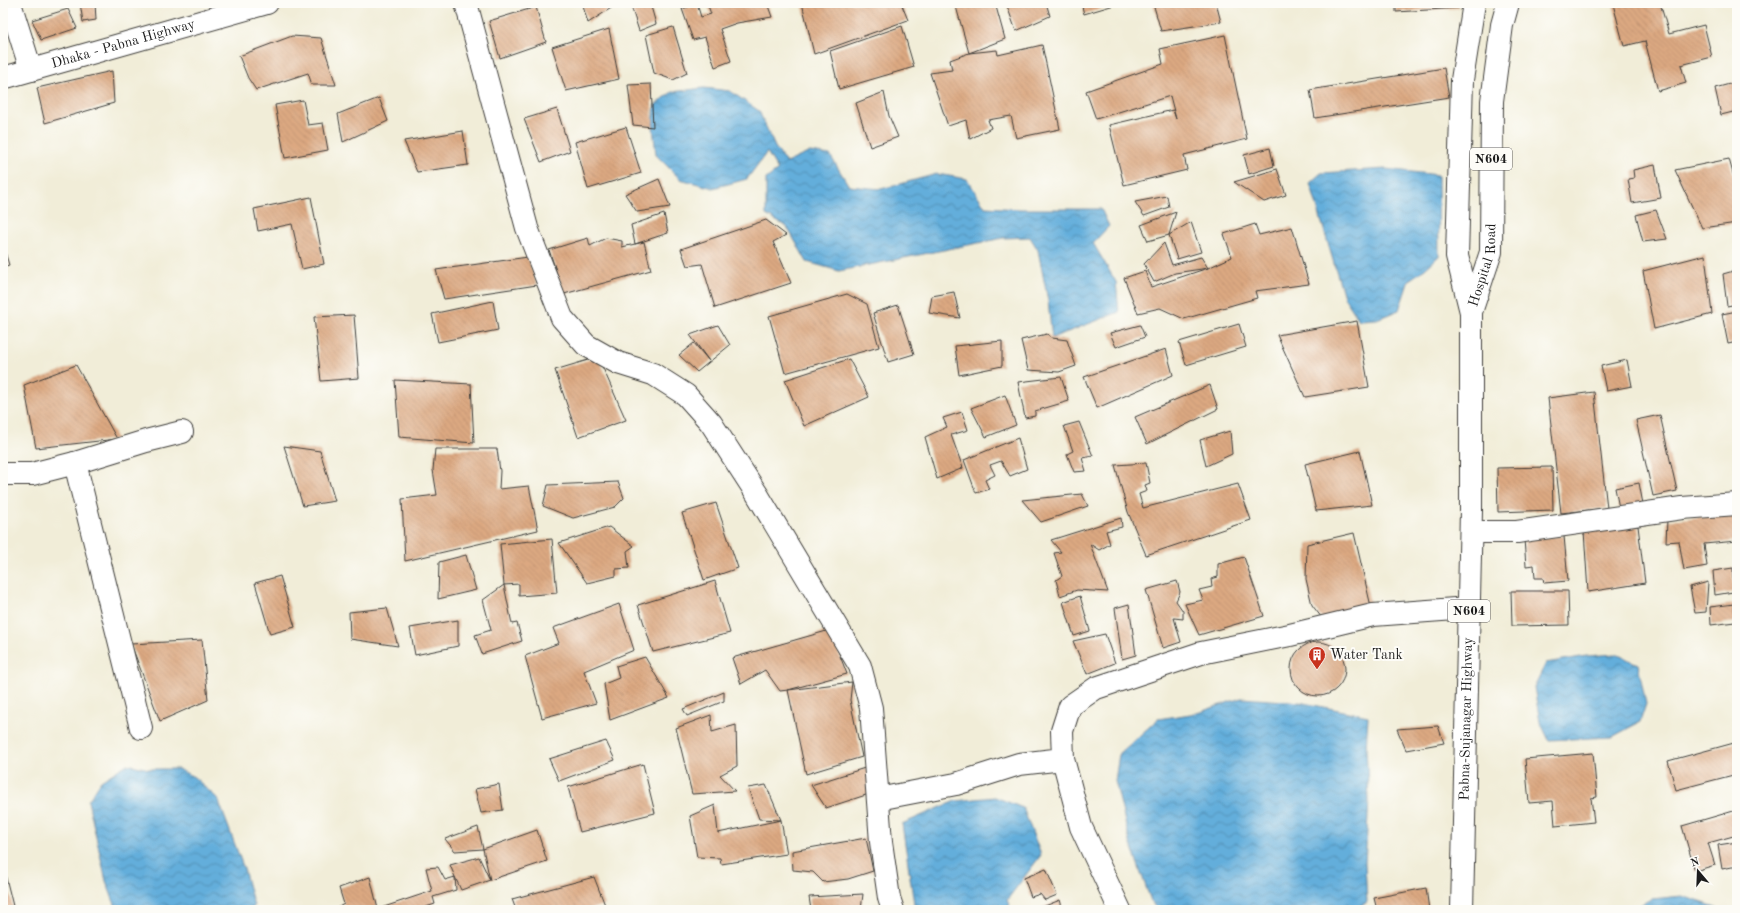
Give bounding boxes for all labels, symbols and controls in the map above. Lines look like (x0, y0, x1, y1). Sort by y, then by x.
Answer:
street label: Dhaka - Pabna Highway (50, 17, 197, 71)
road number: N604 (1470, 148, 1512, 170)
street label: Hospital Road (1466, 223, 1498, 308)
road number: N604 (1448, 600, 1490, 622)
street label: Pabna-Sujanagar Highway (1457, 637, 1475, 801)
building icon: Water Tank (1307, 645, 1327, 670)
place label: Water Tank (1330, 648, 1403, 662)
north arrow (1678, 851, 1718, 891)
text: N (1689, 856, 1702, 870)

